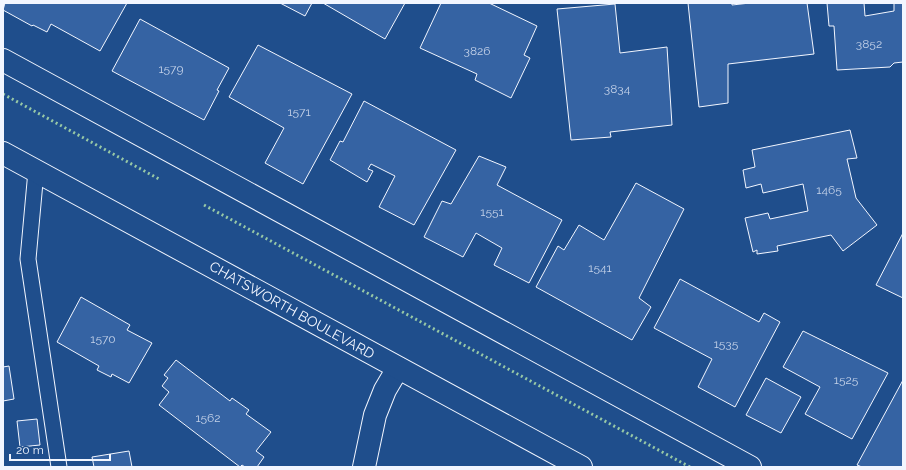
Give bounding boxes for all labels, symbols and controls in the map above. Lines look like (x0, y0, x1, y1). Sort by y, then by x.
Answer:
house number: 3852 (856, 37, 882, 51)
house number: 3826 (463, 44, 491, 58)
house number: 1579 (158, 62, 184, 76)
house number: 3834 (604, 82, 631, 96)
house number: 1571 (287, 105, 311, 119)
house number: 1465 (816, 183, 842, 197)
house number: 1551 (480, 205, 504, 219)
street label: CHATSWORTH BOULEVARD (207, 258, 377, 362)
house number: 1541 (588, 261, 612, 275)
house number: 1570 (90, 332, 116, 346)
house number: 1535 (714, 337, 739, 351)
house number: 1525 (834, 373, 859, 387)
house number: 1562 (195, 411, 221, 425)
scale bar (10, 436, 110, 462)
text: 20 m (16, 443, 44, 457)

